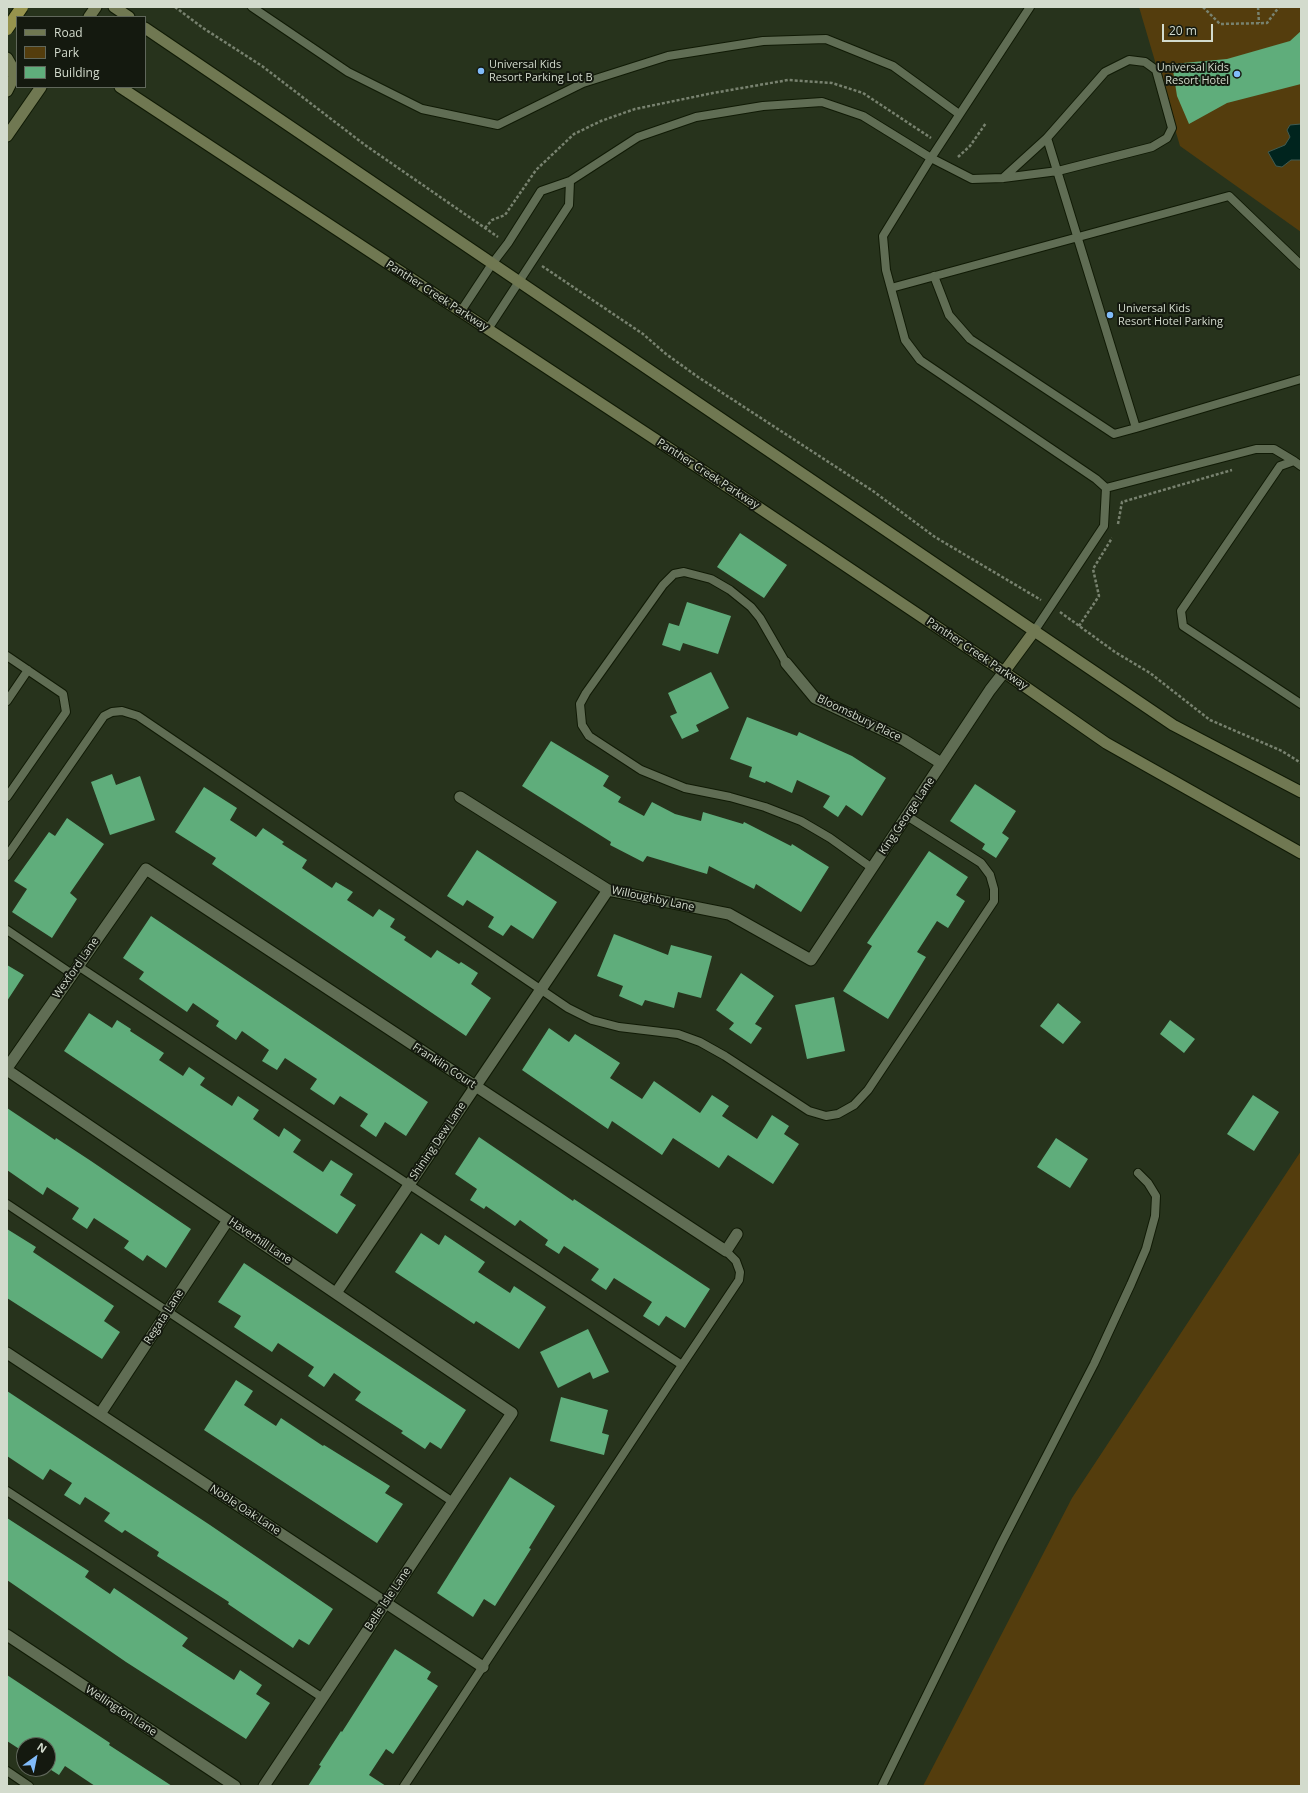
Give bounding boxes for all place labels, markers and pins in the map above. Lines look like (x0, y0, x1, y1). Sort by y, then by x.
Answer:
place label: Universal Kids Resort Parking Lot B (489, 58, 593, 84)
place label: Universal Kids Resort Hotel (1157, 61, 1229, 87)
marker: Universal Kids Resort Parking Lot B (476, 66, 486, 76)
marker: Universal Kids Resort Hotel (1232, 69, 1242, 79)
place label: Universal Kids Resort Hotel Parking (1118, 302, 1223, 328)
marker: Universal Kids Resort Hotel Parking (1105, 310, 1115, 320)

